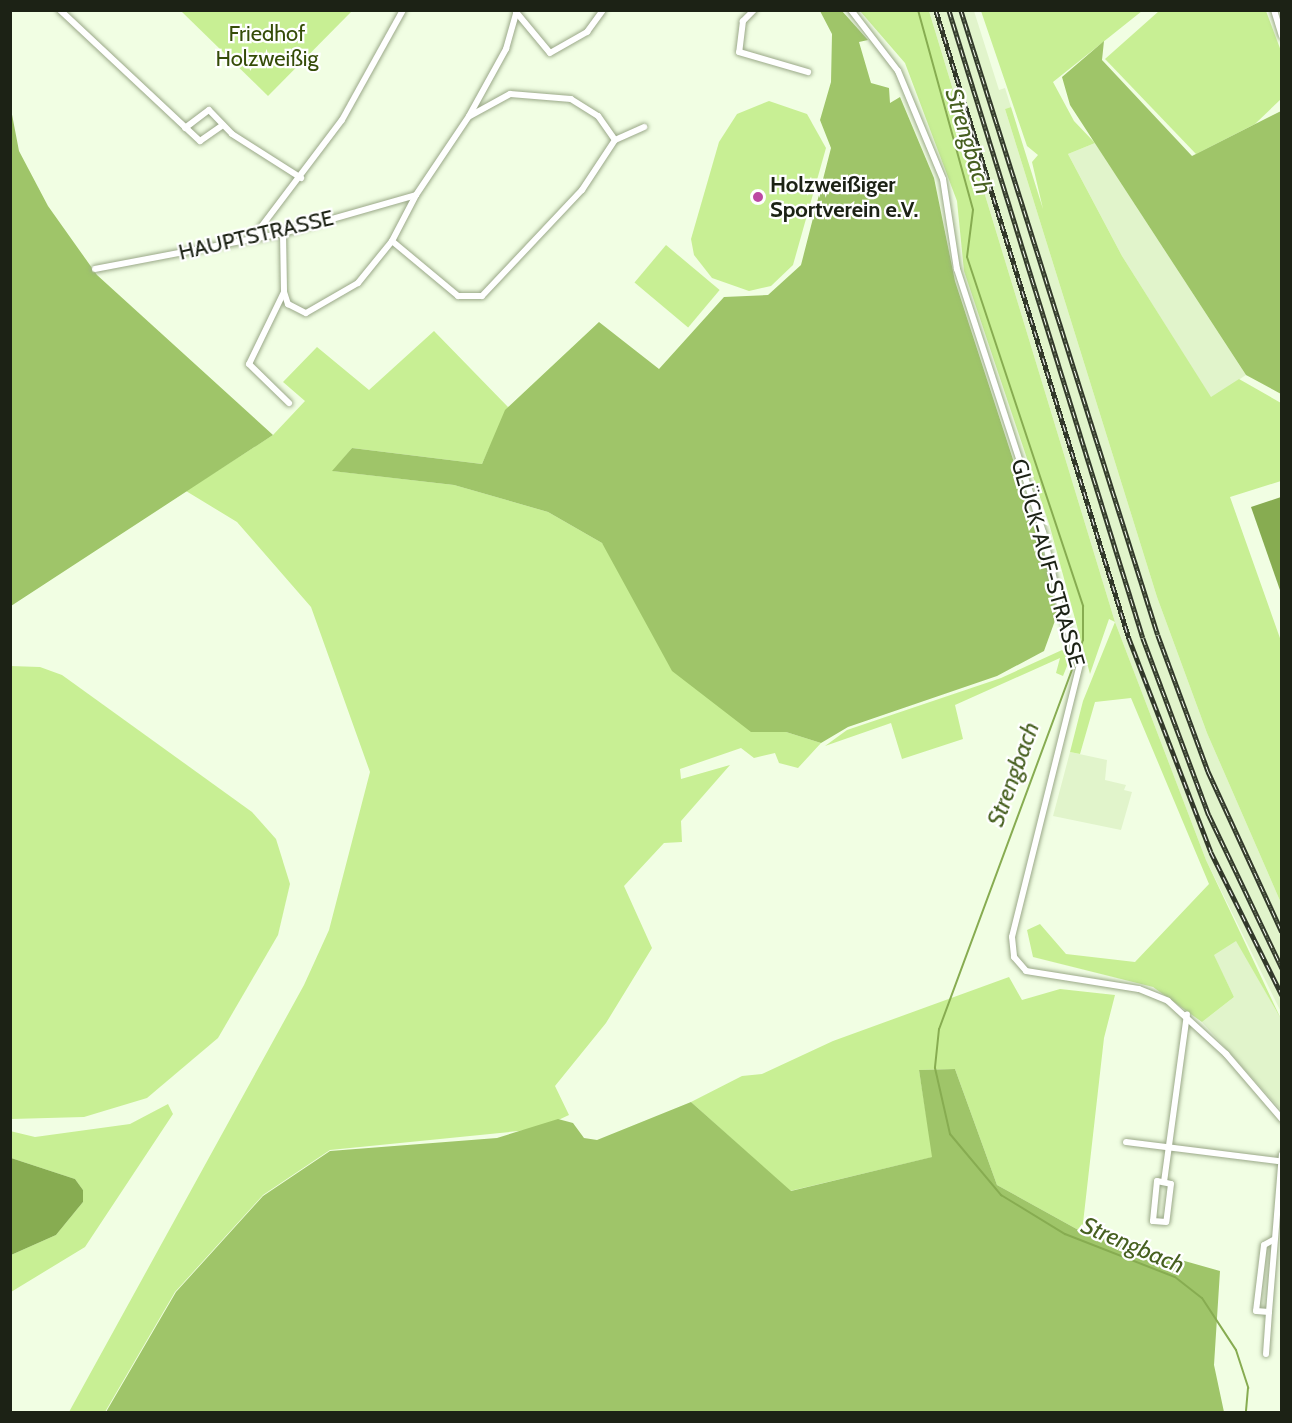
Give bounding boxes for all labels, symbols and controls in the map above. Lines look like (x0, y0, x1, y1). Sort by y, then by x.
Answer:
park label: Friedhof Holzweißig (216, 20, 318, 72)
water label: Strengbach (939, 85, 999, 197)
place label: Holzweißiger Sportverein e.V. (770, 171, 918, 222)
marker: Holzweißiger Sportverein e.V. (751, 190, 765, 204)
street label: HAUPTSTRASSE (176, 204, 336, 266)
street label: GLÜCK-AUF-STRASSE (1006, 456, 1090, 670)
water label: Strengbach (981, 718, 1045, 830)
water label: Strengbach (1077, 1210, 1189, 1280)

